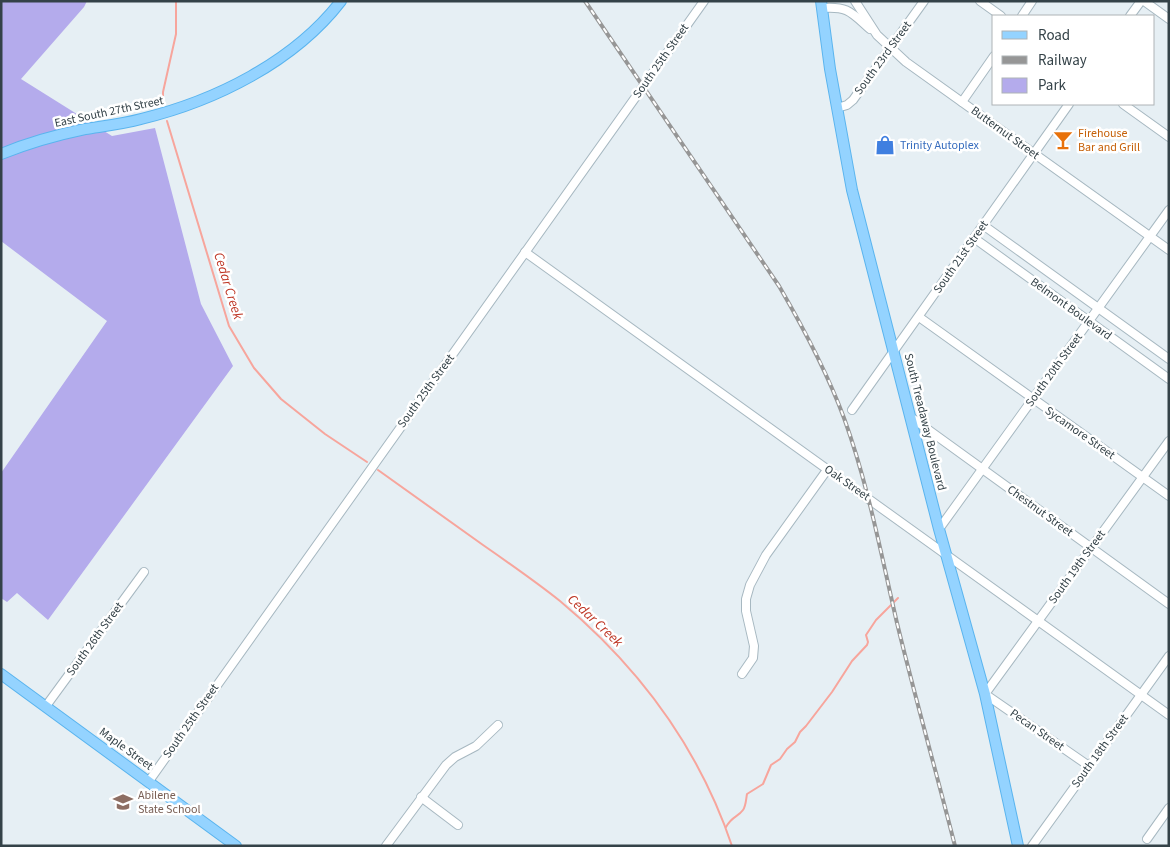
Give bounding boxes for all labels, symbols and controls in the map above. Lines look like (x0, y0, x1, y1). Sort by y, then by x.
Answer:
legend (992, 15, 1155, 105)
street label: South 23rd Street (850, 18, 916, 98)
street label: South 25th Street (629, 20, 693, 102)
text: Road (1038, 25, 1070, 46)
text: Railway (1038, 50, 1087, 71)
text: Park (1038, 75, 1067, 96)
street label: East South 27th Street (53, 92, 165, 132)
street label: Butternut Street (967, 102, 1043, 164)
place label: Firehouse Bar and Grill (1078, 125, 1140, 156)
bar icon: Firehouse Bar and Grill (1052, 129, 1074, 151)
shop icon: Trinity Autoplex (874, 134, 896, 156)
place label: Trinity Autoplex (900, 137, 980, 154)
street label: South 21st Street (929, 217, 993, 297)
water label: Cedar Creek (208, 250, 248, 322)
street label: Belmont Boulevard (1027, 274, 1115, 344)
street label: South 20th Street (1021, 330, 1087, 410)
street label: South 25th Street (393, 351, 459, 431)
street label: South Treadaway Boulevard (900, 352, 950, 492)
street label: Sycamore Street (1041, 402, 1119, 464)
street label: Oak Street (821, 461, 873, 505)
street label: Chestnut Street (1004, 481, 1076, 541)
street label: South 19th Street (1044, 527, 1110, 607)
water label: Cedar Creek (563, 590, 627, 652)
street label: South 26th Street (62, 599, 128, 679)
street label: South 25th Street (159, 680, 223, 762)
street label: Pecan Street (1006, 705, 1068, 755)
street label: South 18th Street (1067, 711, 1133, 791)
street label: Maple Street (96, 724, 156, 774)
place label: Abilene State School (138, 787, 201, 818)
school or university icon: Abilene State School (112, 791, 134, 813)

